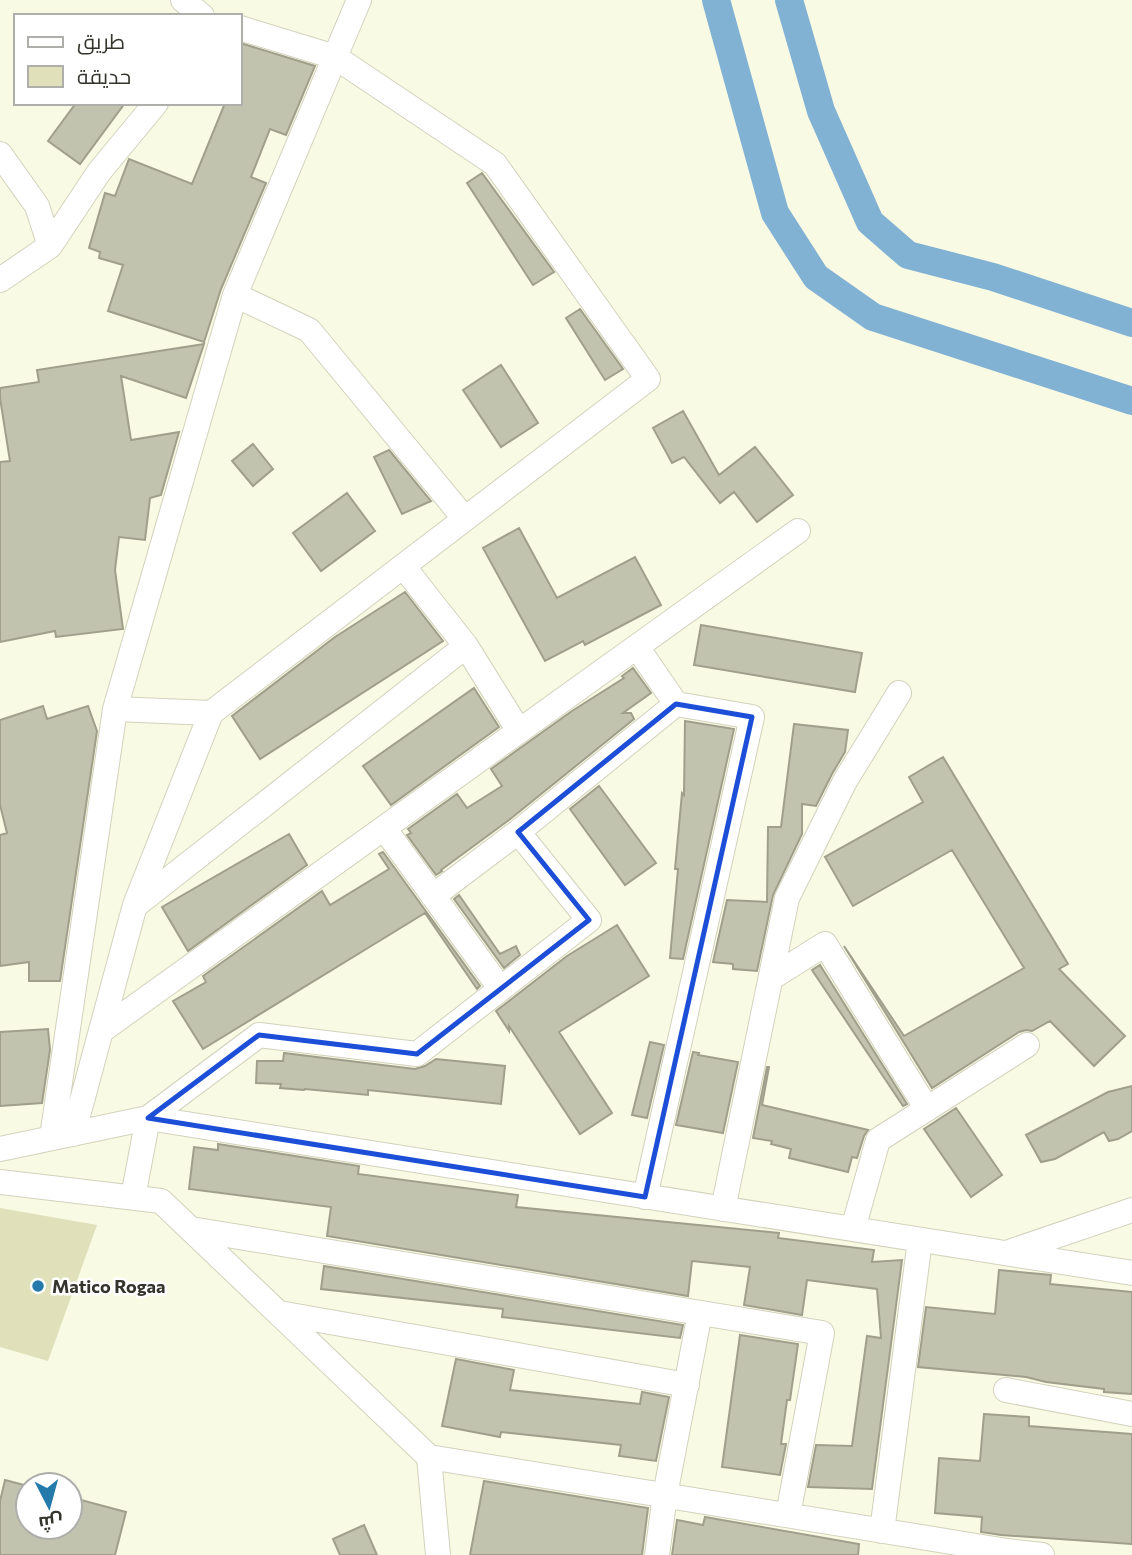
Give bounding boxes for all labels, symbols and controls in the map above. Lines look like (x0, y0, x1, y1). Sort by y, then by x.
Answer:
legend (14, 14, 242, 105)
text: طريق (77, 28, 125, 55)
text: حديقة (77, 63, 131, 88)
place label: Matico Rogaa (52, 1275, 166, 1297)
marker: Matico Rogaa (30, 1278, 46, 1294)
north arrow (14, 1471, 84, 1541)
text: ش (37, 1510, 64, 1536)

